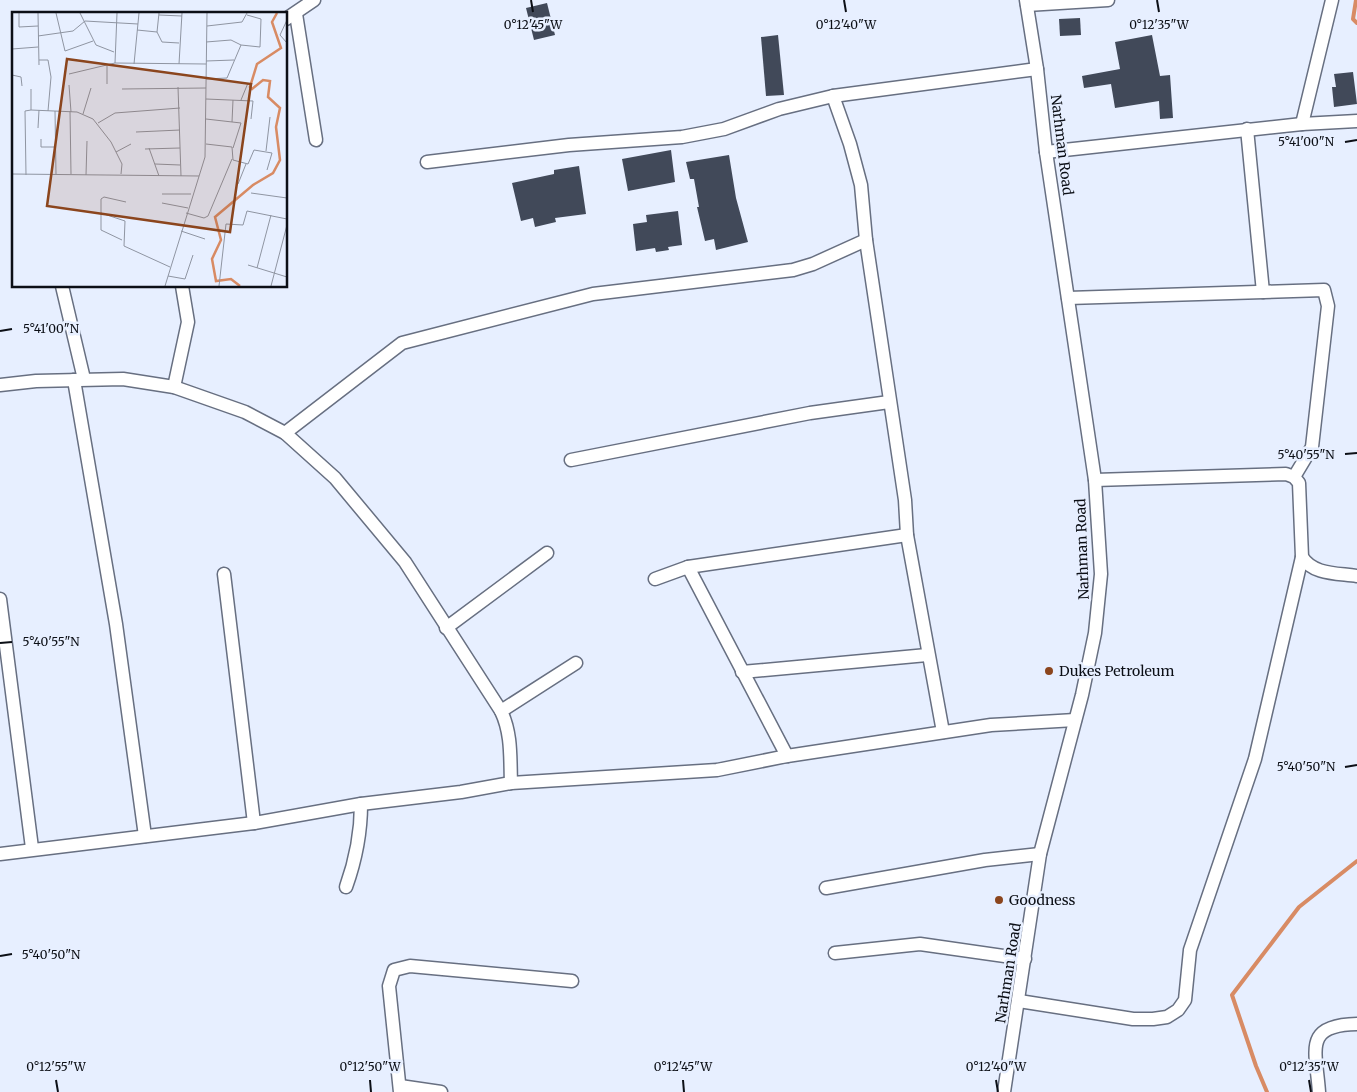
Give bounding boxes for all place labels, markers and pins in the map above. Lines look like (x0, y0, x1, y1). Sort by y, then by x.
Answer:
place label: Dukes Petroleum (1059, 662, 1174, 680)
marker: Dukes Petroleum (1043, 665, 1055, 677)
place label: Goodness (1009, 891, 1076, 909)
marker: Goodness (993, 894, 1005, 906)

